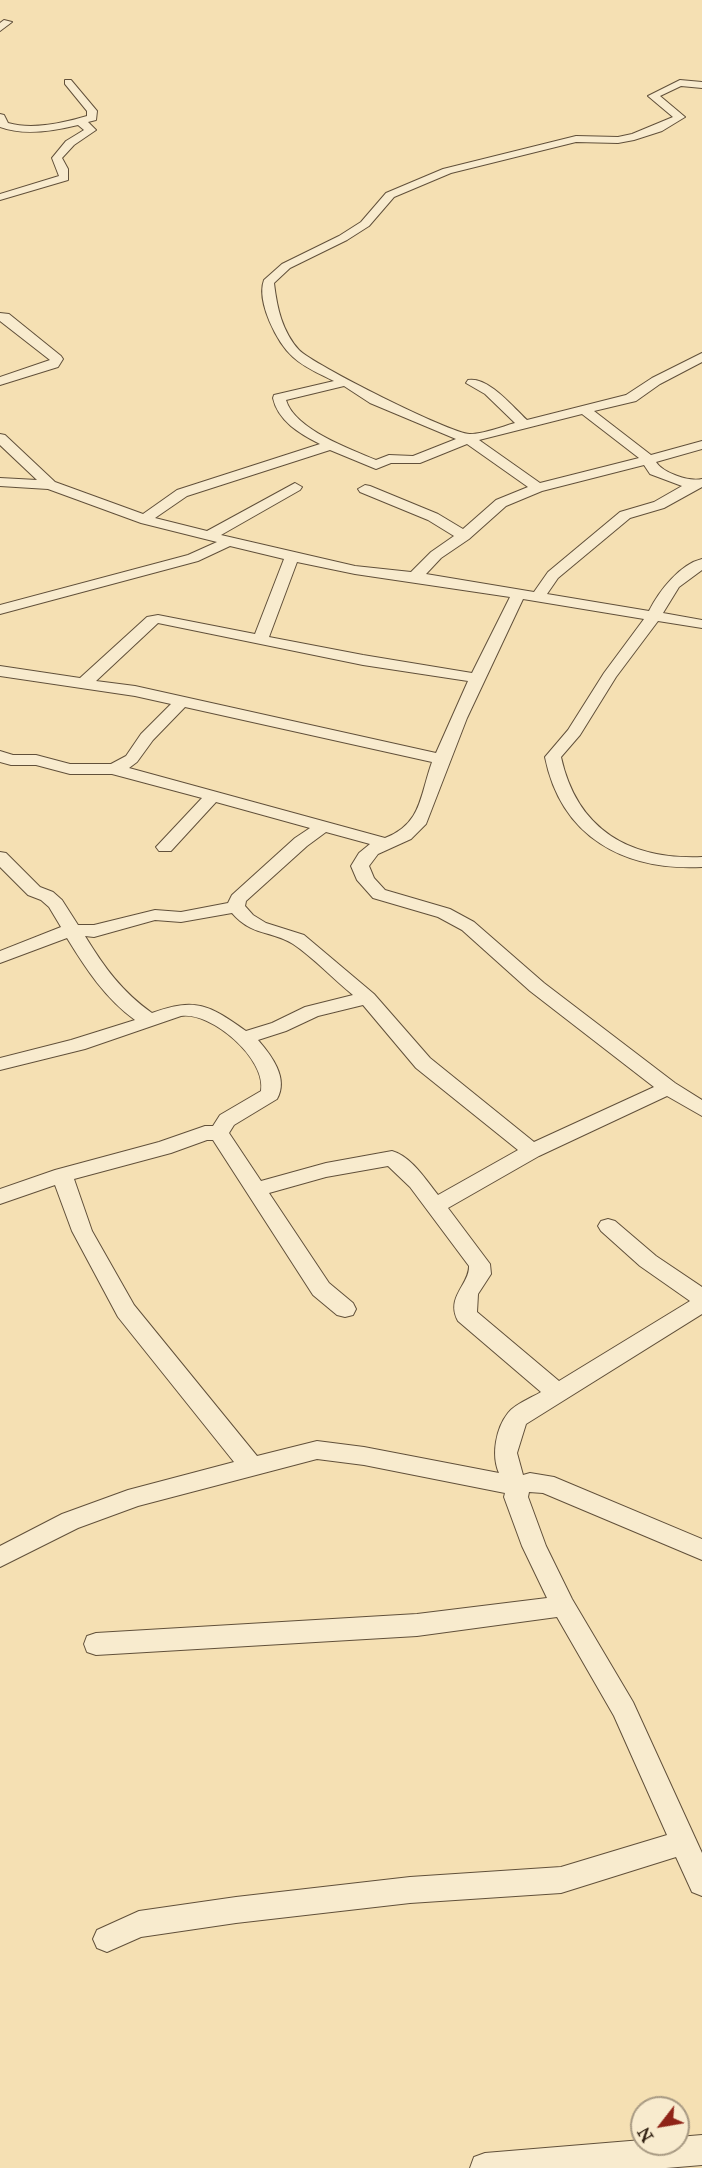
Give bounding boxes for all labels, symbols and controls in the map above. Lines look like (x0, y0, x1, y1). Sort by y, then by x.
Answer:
north arrow (630, 2096, 690, 2156)
text: N (634, 2124, 658, 2145)

